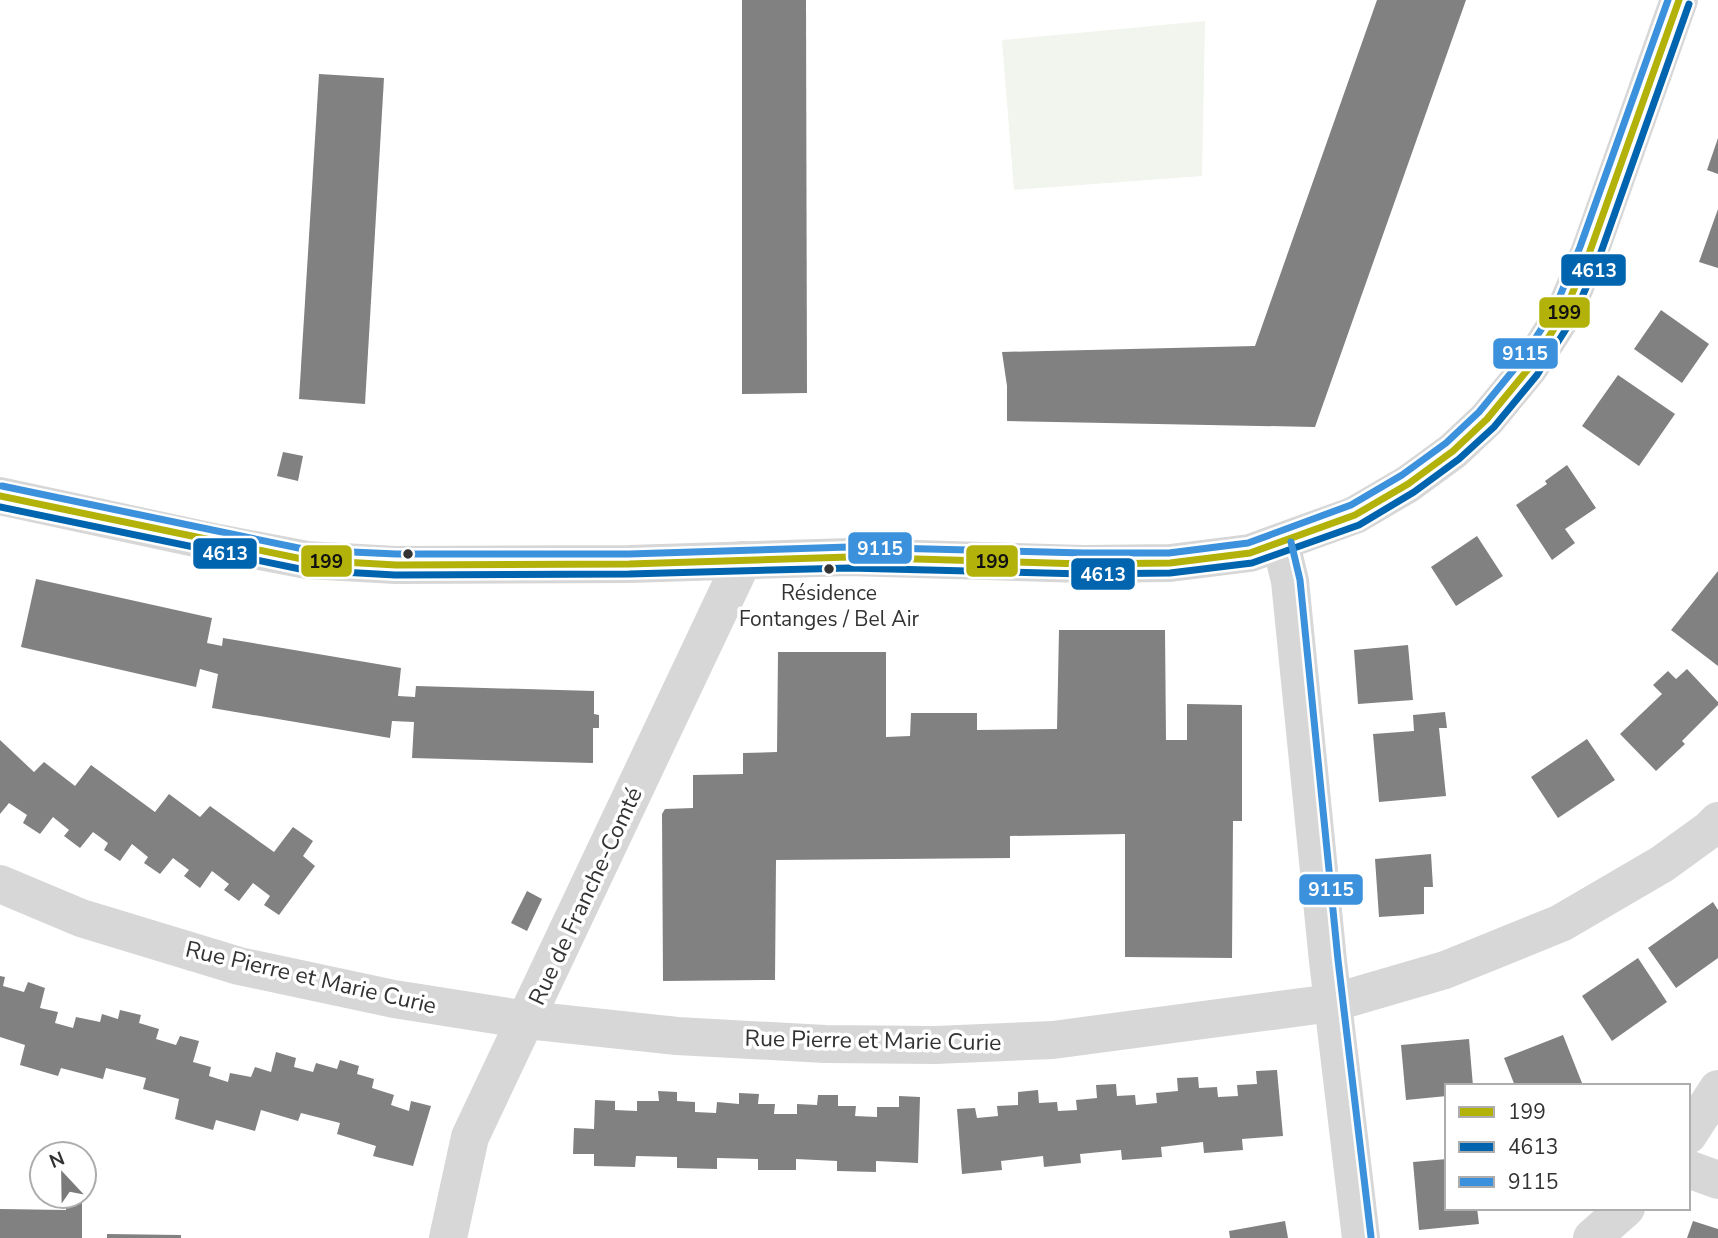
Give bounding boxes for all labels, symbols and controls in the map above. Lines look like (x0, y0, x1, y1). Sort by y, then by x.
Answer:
line badge: 4613 (1560, 253, 1627, 287)
text: 4613 (1571, 258, 1617, 284)
line badge: 199 (1538, 296, 1591, 329)
text: 199 (1547, 300, 1581, 326)
line badge: 9115 (1492, 337, 1559, 370)
text: 9115 (1502, 341, 1548, 367)
line badge: 9115 (847, 531, 913, 565)
text: 9115 (857, 536, 903, 562)
line badge: 4613 (192, 537, 258, 570)
text: 4613 (202, 541, 248, 567)
line badge: 199 (300, 544, 353, 578)
line badge: 199 (965, 544, 1019, 578)
unlabelled marker (401, 547, 415, 561)
text: 199 (309, 549, 343, 575)
text: 199 (975, 549, 1009, 575)
line badge: 4613 (1070, 557, 1136, 591)
marker: Résidence Fontanges / Bel Air (822, 562, 836, 576)
text: 4613 (1080, 562, 1126, 588)
place label: Résidence Fontanges / Bel Air (739, 579, 920, 633)
street label: Rue de Franche-Comté (521, 782, 650, 1010)
line badge: 9115 (1298, 873, 1364, 906)
text: 9115 (1308, 877, 1354, 903)
street label: Rue Pierre et Marie Curie (182, 934, 439, 1021)
street label: Rue Pierre et Marie Curie (744, 1023, 1002, 1058)
legend (1445, 1084, 1690, 1210)
text: 199 (1508, 1098, 1546, 1126)
text: 4613 (1508, 1133, 1558, 1161)
north arrow (28, 1140, 98, 1210)
text: N (46, 1145, 68, 1175)
text: 9115 (1508, 1168, 1558, 1196)

